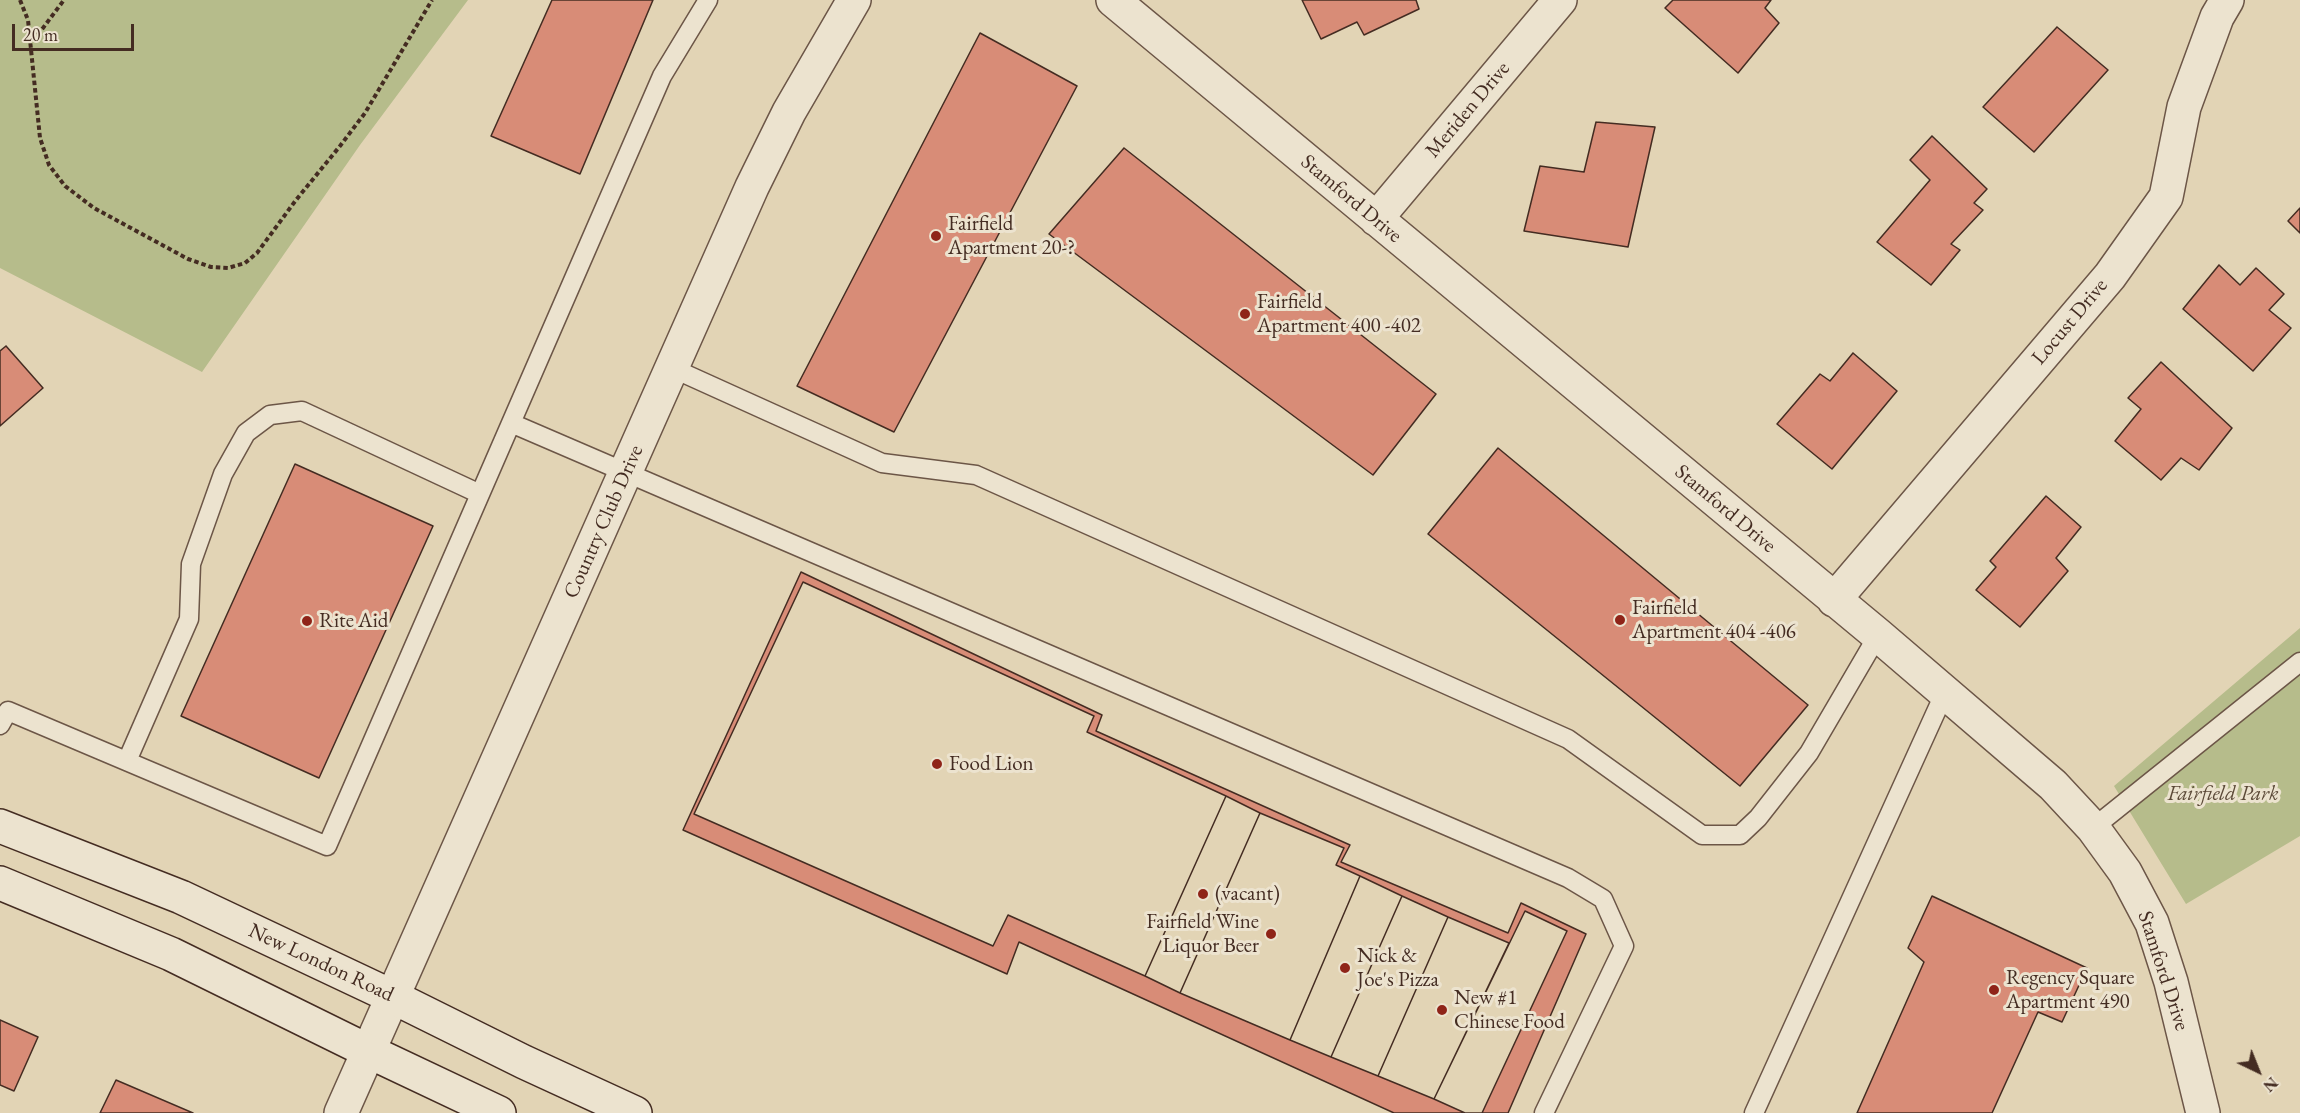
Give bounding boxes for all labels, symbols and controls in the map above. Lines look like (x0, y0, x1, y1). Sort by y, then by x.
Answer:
scale bar (15, 12, 136, 50)
text: 20 m (23, 23, 58, 46)
street label: Meriden Drive (1420, 57, 1516, 163)
street label: Stamford Drive (1295, 149, 1407, 249)
place label: Fairfield Apartment 20-? (948, 211, 1075, 261)
marker: Fairfield Apartment 20-? (929, 229, 943, 243)
street label: Locust Drive (2027, 274, 2113, 370)
place label: Fairfield Apartment 400 -402 (1257, 289, 1421, 339)
marker: Fairfield Apartment 400 -402 (1238, 307, 1252, 321)
street label: Country Club Drive (559, 441, 649, 603)
street label: Stamford Drive (1669, 459, 1781, 559)
place label: Fairfield Apartment 404 -406 (1632, 595, 1796, 645)
place label: Rite Aid (319, 608, 388, 634)
marker: Fairfield Apartment 404 -406 (1613, 613, 1627, 627)
marker: Rite Aid (300, 614, 314, 628)
place label: Food Lion (949, 751, 1034, 777)
marker: Food Lion (930, 757, 944, 771)
park label: Fairfield Park (2168, 781, 2278, 807)
place label: (vacant) (1215, 881, 1280, 907)
marker: (vacant) (1196, 887, 1210, 901)
street label: Stamford Drive (2132, 908, 2194, 1034)
place label: Fairfield Wine Liquor Beer (1146, 909, 1259, 959)
street label: New London Road (244, 918, 398, 1008)
marker: Fairfield Wine Liquor Beer (1264, 927, 1278, 941)
place label: Nick & Joe's Pizza (1357, 943, 1439, 993)
marker: Nick & Joe's Pizza (1338, 961, 1352, 975)
place label: Regency Square Apartment 490 (2006, 965, 2134, 1015)
marker: Regency Square Apartment 490 (1987, 983, 2001, 997)
place label: New #1 Chinese Food (1454, 985, 1565, 1035)
marker: New #1 Chinese Food (1435, 1003, 1449, 1017)
north arrow (2228, 1041, 2288, 1101)
text: N (2259, 1072, 2283, 1097)

